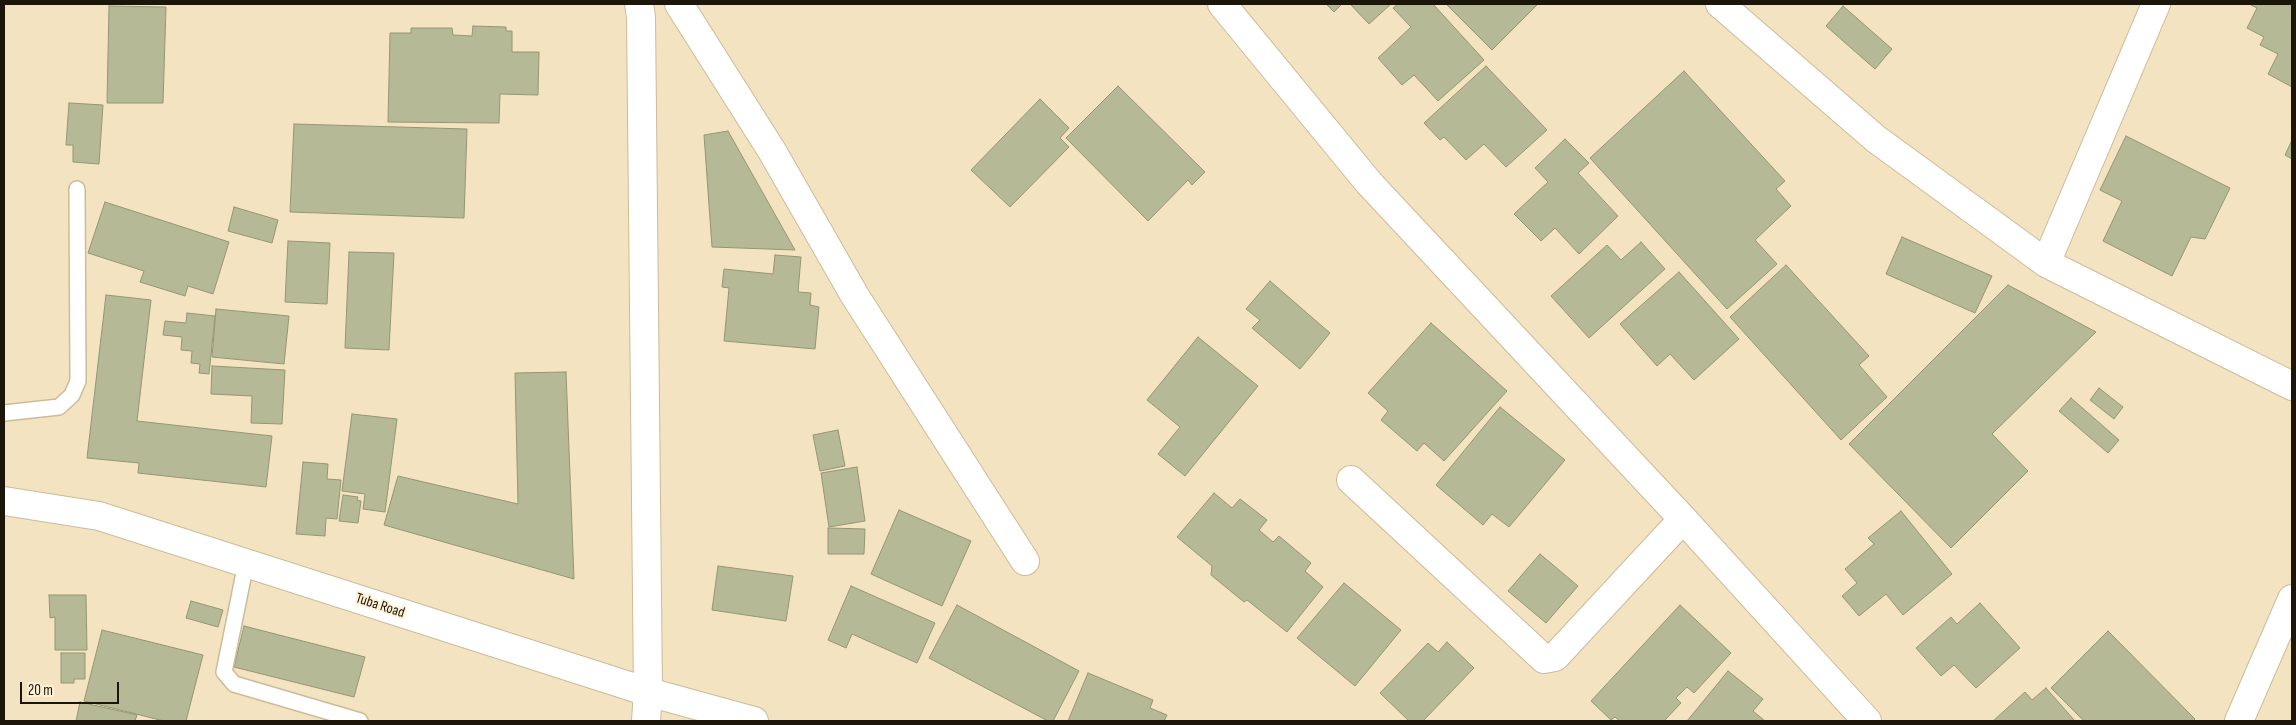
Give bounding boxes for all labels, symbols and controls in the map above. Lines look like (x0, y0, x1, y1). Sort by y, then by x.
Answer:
street label: Tuba Road (353, 590, 407, 622)
scale bar (22, 672, 121, 704)
text: 20 m (28, 681, 53, 700)

